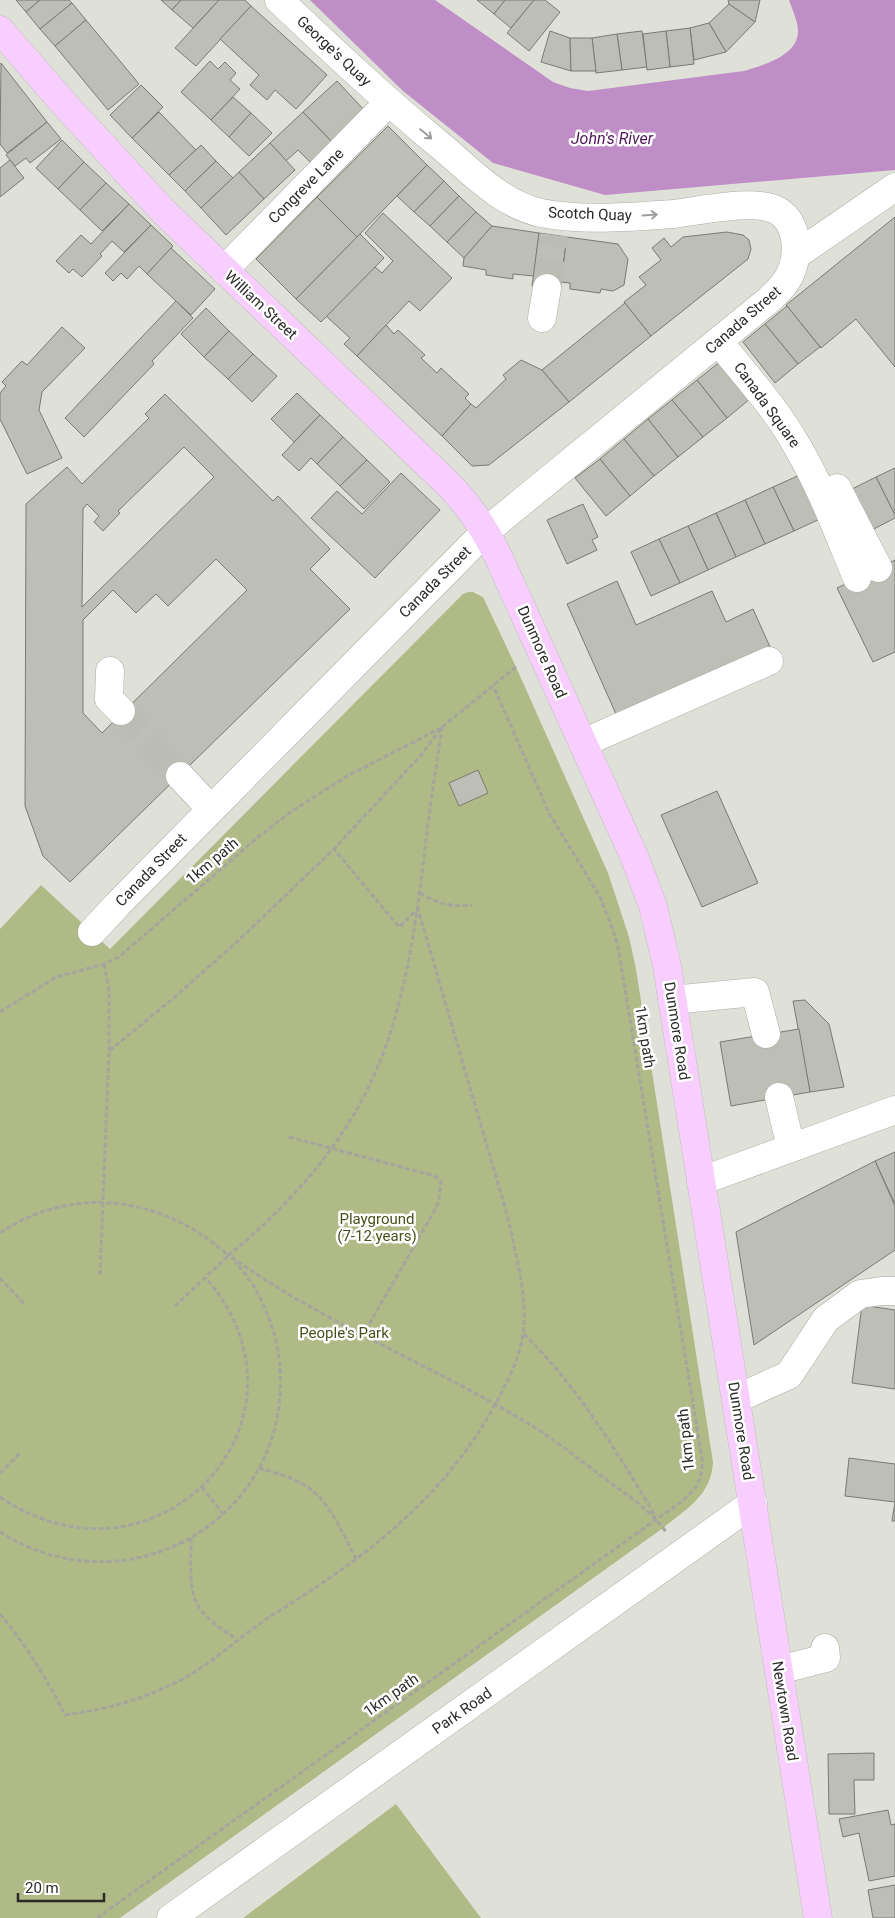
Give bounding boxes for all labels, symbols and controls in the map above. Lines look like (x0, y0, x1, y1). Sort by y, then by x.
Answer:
street label: George's Quay (293, 12, 375, 90)
one-way arrow (419, 128, 432, 139)
water label: John's River (571, 129, 654, 148)
street label: Congreve Lane (265, 145, 347, 227)
street label: Scotch Quay (548, 204, 632, 224)
one-way arrow (641, 211, 657, 220)
street label: William Street (221, 267, 301, 343)
street label: Canada Street (702, 282, 785, 358)
street label: Canada Square (730, 359, 804, 451)
street label: Canada Street (395, 542, 475, 622)
street label: Dunmore Road (514, 603, 570, 701)
street label: Canada Street (112, 830, 190, 910)
street label: 1km path (182, 834, 242, 888)
street label: Dunmore Road (660, 981, 694, 1081)
street label: 1km path (631, 1005, 659, 1069)
park label: Playground (7-12 years) (337, 1210, 417, 1245)
park label: People's Park (299, 1324, 389, 1342)
street label: Dunmore Road (724, 1381, 758, 1481)
street label: 1km path (674, 1408, 698, 1472)
street label: Newtown Road (768, 1660, 802, 1762)
street label: 1km path (360, 1670, 422, 1720)
street label: Park Road (429, 1684, 495, 1738)
scale bar (18, 1870, 104, 1902)
text: 20 m (25, 1879, 59, 1897)

